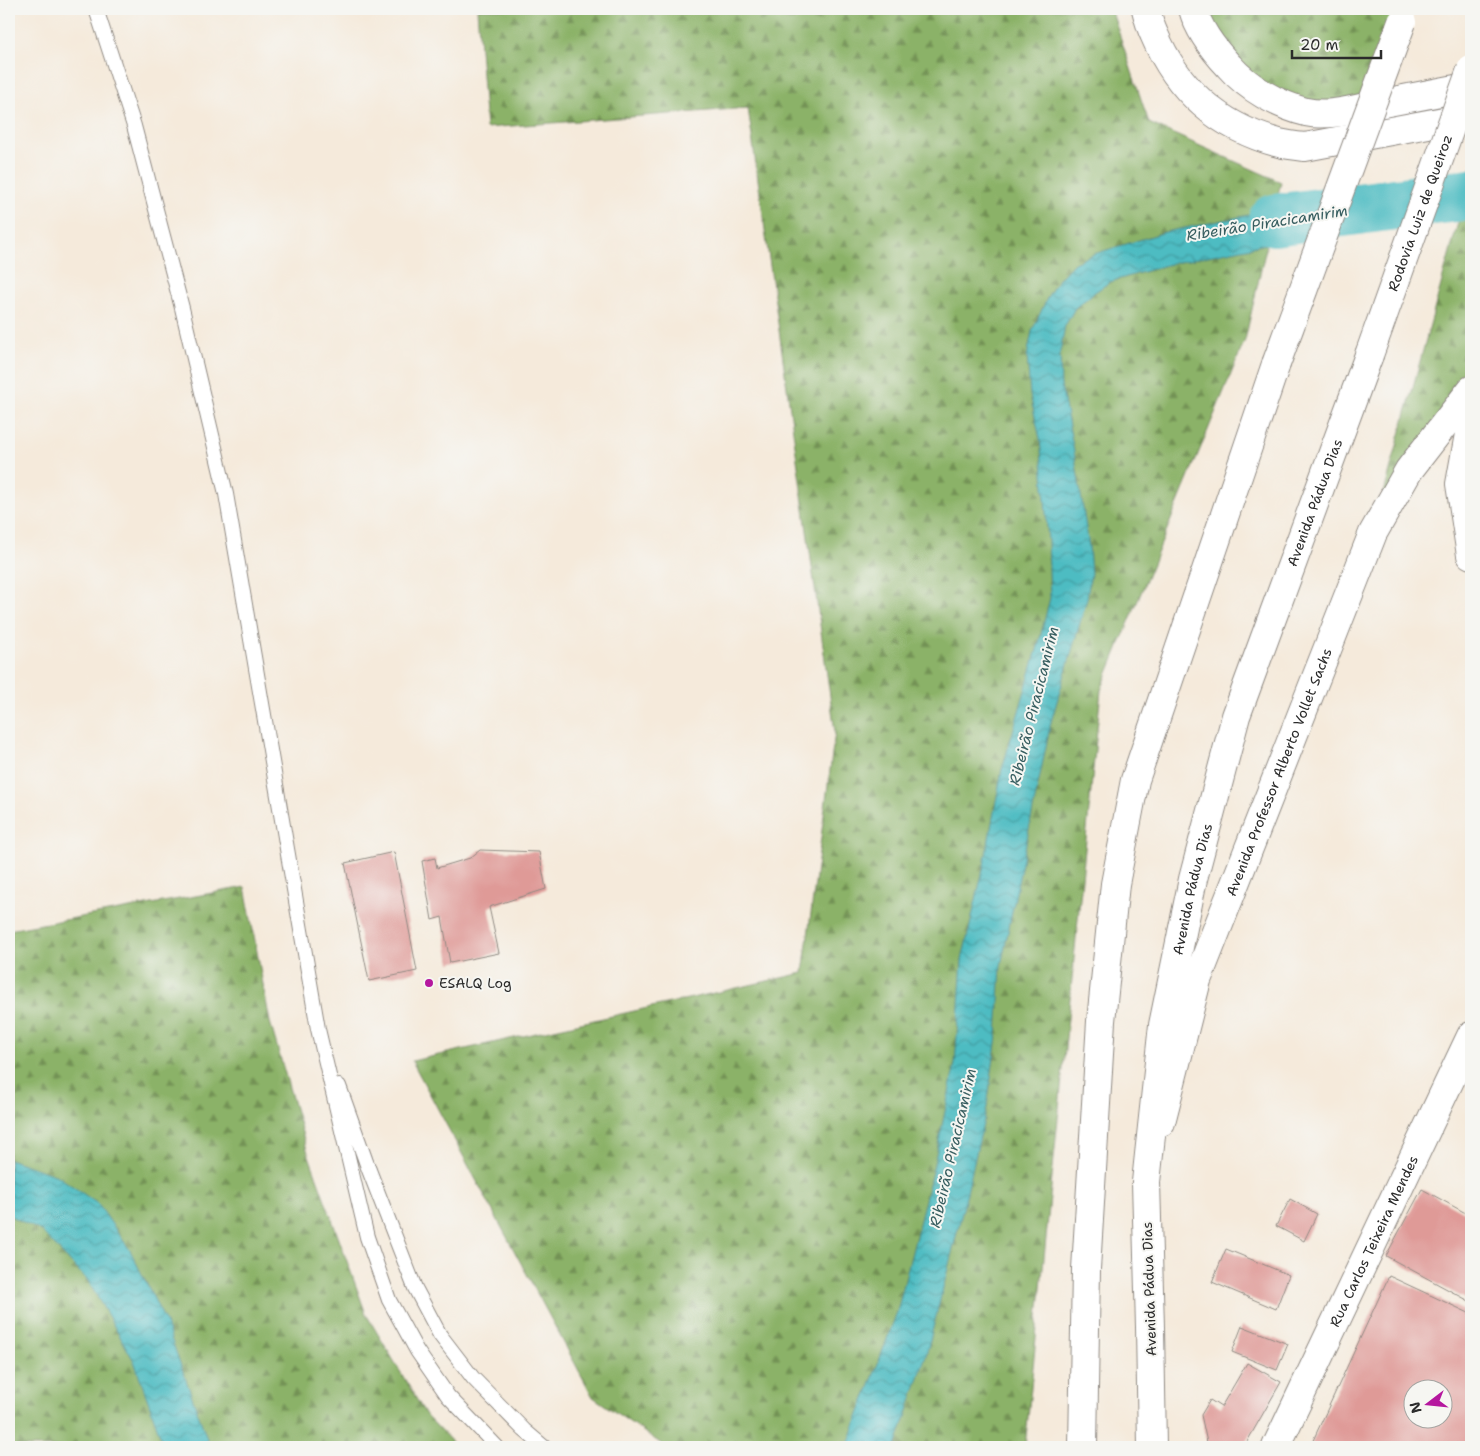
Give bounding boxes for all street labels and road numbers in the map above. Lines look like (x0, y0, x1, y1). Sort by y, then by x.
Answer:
street label: Rodovia Luiz de Queiroz (1384, 132, 1456, 294)
street label: Avenida Pádua Dias (1283, 436, 1346, 569)
street label: Avenida Professor Alberto Vollet Sachs (1222, 645, 1336, 899)
street label: Avenida Pádua Dias (1169, 821, 1216, 957)
street label: Rua Carlos Teixeira Mendes (1325, 1152, 1422, 1330)
street label: Avenida Pádua Dias (1138, 1221, 1160, 1356)

